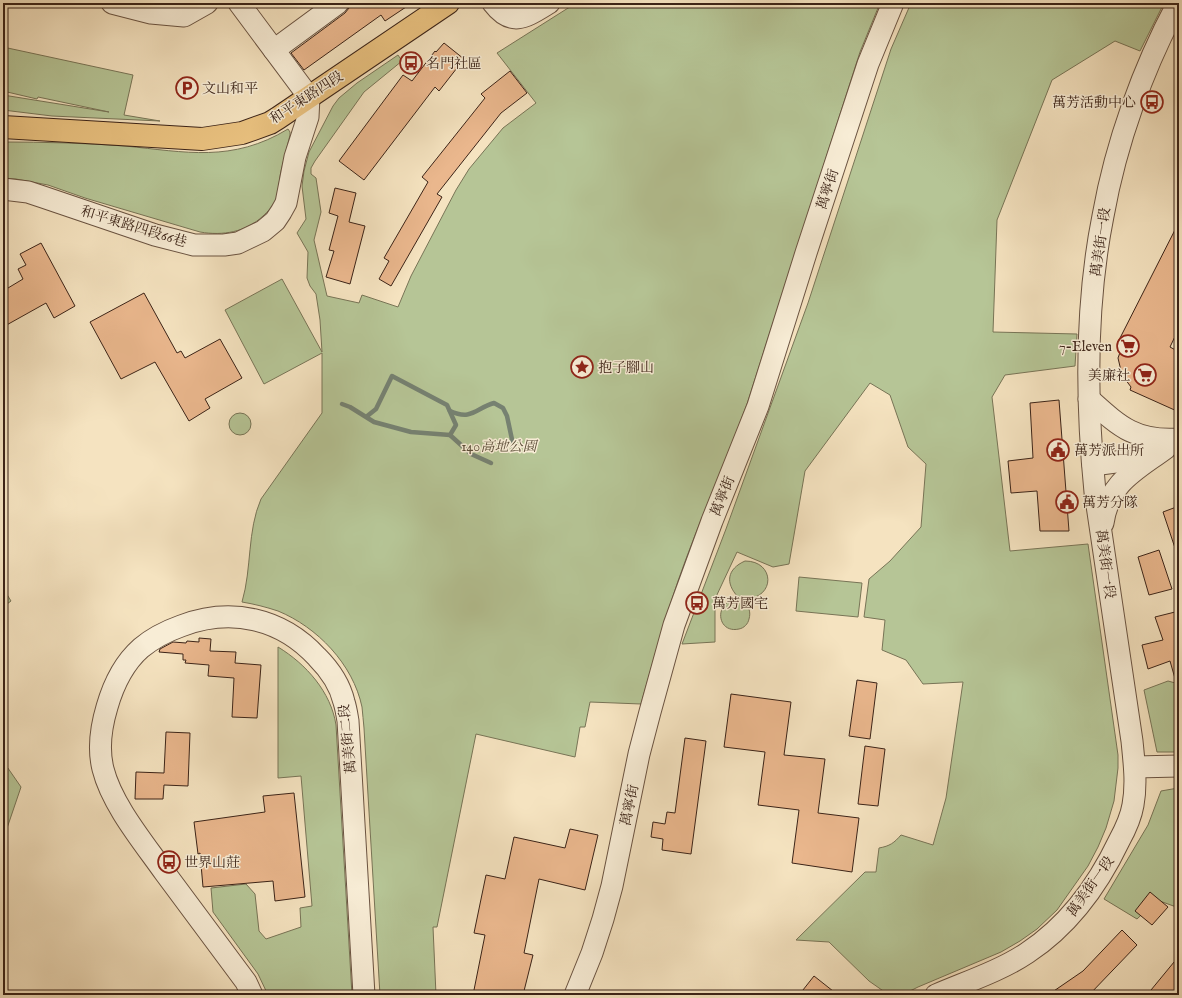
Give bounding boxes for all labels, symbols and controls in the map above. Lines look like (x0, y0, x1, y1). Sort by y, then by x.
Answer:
bus stop icon: 名門社區 (398, 50, 424, 76)
place label: 名門社區 (426, 55, 482, 73)
street label: 和平東路四段 (266, 67, 347, 128)
parking icon: 文山和平 (174, 75, 200, 101)
place label: 文山和平 (202, 80, 258, 98)
bus stop icon: 萬芳活動中心 (1139, 89, 1165, 115)
place label: 萬芳活動中心 (1052, 94, 1136, 112)
street label: 萬寧街 (813, 167, 843, 212)
street label: 和平東路四段66巷 (79, 202, 189, 252)
street label: 萬美街一段 (1087, 206, 1115, 278)
supermarket icon: 7-Eleven (1115, 333, 1141, 359)
place label: 7-Eleven (1059, 338, 1113, 356)
place icon: 抱子腳山 (569, 354, 595, 380)
place label: 抱子腳山 (598, 359, 654, 377)
supermarket icon: 美廉社 (1132, 362, 1158, 388)
place label: 美廉社 (1088, 367, 1130, 385)
public building icon: 萬芳派出所 (1045, 437, 1071, 463)
park label: 140高地公園 (462, 438, 538, 456)
place label: 萬芳派出所 (1074, 442, 1144, 460)
street label: 萬寧街 (707, 474, 739, 519)
public building icon: 萬芳分隊 (1054, 489, 1080, 515)
place label: 萬芳分隊 (1082, 494, 1138, 512)
street label: 萬美街一段 (1091, 528, 1119, 600)
bus stop icon: 萬芳國宅 (684, 590, 710, 616)
place label: 萬芳國宅 (712, 595, 768, 613)
street label: 萬美街二段 (335, 703, 361, 775)
street label: 萬寧街 (617, 783, 643, 828)
bus stop icon: 世界山莊 (156, 849, 182, 875)
street label: 萬美街一段 (1063, 853, 1118, 920)
place label: 世界山莊 (184, 854, 240, 872)

